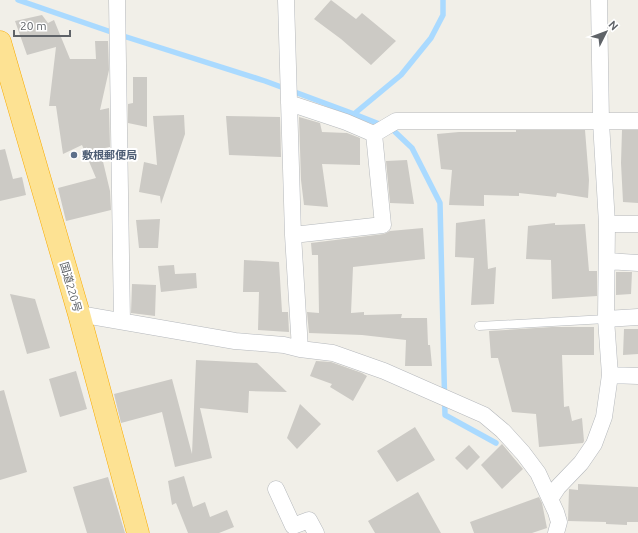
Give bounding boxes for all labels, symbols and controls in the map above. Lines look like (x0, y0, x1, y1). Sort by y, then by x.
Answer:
scale bar (14, 12, 70, 38)
north arrow (586, 12, 626, 52)
text: N (606, 18, 621, 32)
text: 20 m (20, 19, 47, 32)
place label: 敷根郵便局 (82, 149, 137, 161)
marker: 敷根郵便局 (69, 150, 79, 160)
street label: 国道220号 (58, 261, 84, 313)

